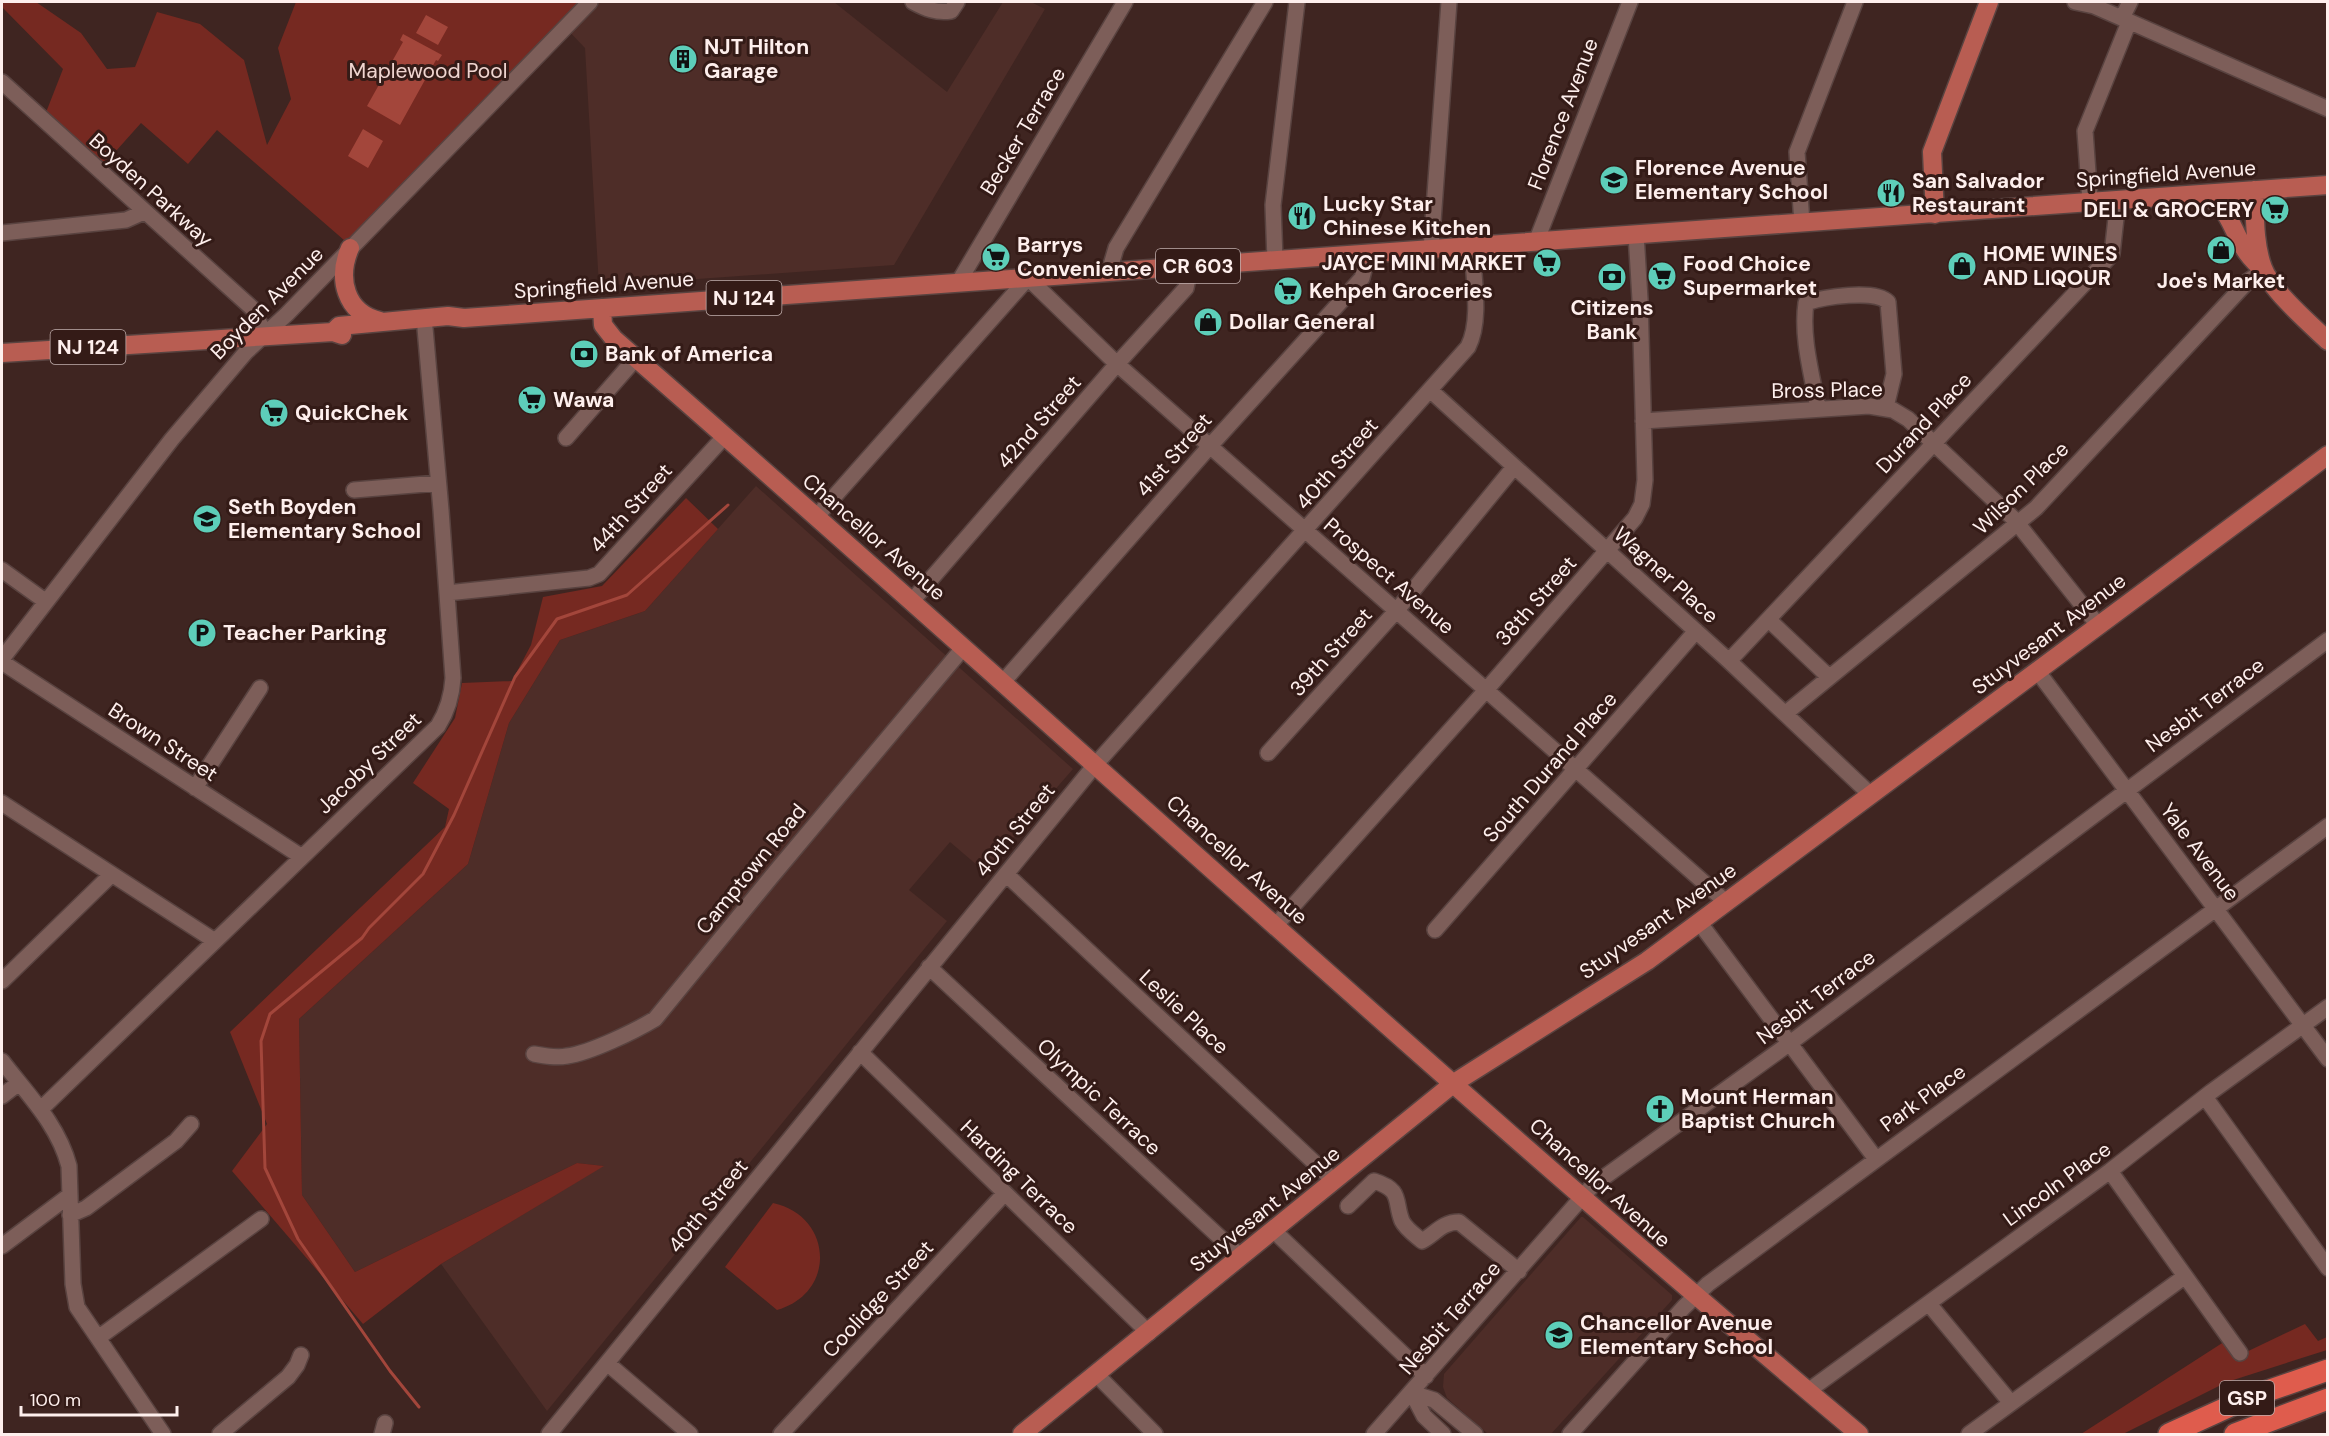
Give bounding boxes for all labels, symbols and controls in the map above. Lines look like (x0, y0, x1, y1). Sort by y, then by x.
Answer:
place label: NJT Hilton Garage (704, 33, 809, 85)
street label: Florence Avenue (1521, 34, 1605, 194)
building icon: NJT Hilton Garage (667, 43, 699, 75)
park label: Maplewood Pool (349, 57, 507, 85)
street label: Becker Terrace (974, 62, 1072, 200)
street label: Boyden Parkway (83, 127, 219, 253)
place label: Florence Avenue Elementary School (1635, 154, 1828, 206)
street label: Springfield Avenue (2075, 154, 2257, 194)
school or university icon: Florence Avenue Elementary School (1598, 164, 1630, 196)
place label: San Salvador Restaurant (1912, 167, 2045, 219)
restaurant icon: San Salvador Restaurant (1875, 177, 1907, 209)
place label: Lucky Star Chinese Kitchen (1323, 190, 1491, 242)
supermarket icon: DELI & GROCERY (2259, 194, 2291, 226)
place label: DELI & GROCERY (2083, 196, 2255, 224)
restaurant icon: Lucky Star Chinese Kitchen (1286, 200, 1318, 232)
place label: Barrys Convenience (1017, 231, 1152, 283)
shop icon: Joe's Market (2205, 234, 2237, 266)
street label: Boyden Avenue (204, 240, 330, 366)
place label: HOME WINES AND LIQOUR (1983, 240, 2118, 292)
supermarket icon: Barrys Convenience (980, 241, 1012, 273)
supermarket icon: JAYCE MINI MARKET (1531, 247, 1563, 279)
road number: CR 603 (1156, 249, 1240, 283)
place label: JAYCE MINI MARKET (1322, 249, 1526, 277)
place label: Food Choice Supermarket (1683, 250, 1817, 302)
shop icon: HOME WINES AND LIQOUR (1946, 250, 1978, 282)
supermarket icon: Food Choice Supermarket (1646, 260, 1678, 292)
bank icon: Citizens Bank (1596, 261, 1628, 293)
street label: Springfield Avenue (513, 265, 695, 305)
place label: Joe's Market (2157, 267, 2285, 295)
supermarket icon: Kehpeh Groceries (1272, 275, 1304, 307)
place label: Kehpeh Groceries (1309, 277, 1493, 305)
road number: NJ 124 (706, 281, 782, 315)
place label: Citizens Bank (1570, 294, 1654, 346)
shop icon: Dollar General (1192, 306, 1224, 338)
place label: Dollar General (1229, 308, 1375, 336)
road number: NJ 124 (50, 330, 125, 364)
bank icon: Bank of America (568, 338, 600, 370)
place label: Bank of America (605, 340, 773, 368)
street label: Durand Place (1870, 366, 1978, 480)
street label: 42nd Street (991, 369, 1087, 475)
street label: Bross Place (1771, 375, 1883, 405)
supermarket icon: Wawa (516, 384, 548, 416)
place label: Wawa (553, 386, 614, 414)
supermarket icon: QuickChek (258, 397, 290, 429)
place label: QuickChek (295, 399, 408, 427)
street label: 41st Street (1130, 407, 1218, 503)
street label: 40th Street (1290, 412, 1384, 516)
street label: Wilson Place (1967, 435, 2075, 541)
street label: 44th Street (583, 457, 679, 559)
street label: Chancellor Avenue (796, 467, 952, 607)
place label: Seth Boyden Elementary School (228, 493, 421, 545)
school or university icon: Seth Boyden Elementary School (191, 503, 223, 535)
street label: Prospect Avenue (1318, 511, 1460, 641)
street label: Wagner Place (1608, 520, 1724, 630)
street label: 38th Street (1489, 550, 1583, 652)
street label: Stuyvesant Avenue (1966, 567, 2132, 701)
street label: 39th Street (1284, 602, 1378, 702)
parking icon: Teacher Parking (186, 617, 218, 649)
place label: Teacher Parking (223, 619, 387, 647)
street label: Nesbit Terrace (2140, 651, 2270, 759)
street label: South Durand Place (1477, 686, 1623, 848)
street label: Brown Street (103, 696, 223, 788)
street label: Jacoby Street (311, 706, 427, 820)
street label: 40th Street (969, 777, 1061, 883)
street label: Chancellor Avenue (1160, 789, 1314, 931)
street label: Yale Avenue (2154, 797, 2246, 907)
street label: Camptown Road (690, 798, 812, 940)
street label: Stuyvesant Avenue (1574, 856, 1742, 986)
street label: Nesbit Terrace (1751, 943, 1881, 1051)
street label: Leslie Place (1133, 963, 1235, 1061)
street label: Olympic Terrace (1031, 1032, 1167, 1162)
street label: Park Place (1875, 1057, 1971, 1139)
place label: Mount Herman Baptist Church (1681, 1083, 1835, 1135)
church icon: Mount Herman Baptist Church (1644, 1093, 1676, 1125)
street label: Chancellor Avenue (1523, 1112, 1677, 1254)
street label: Harding Terrace (954, 1114, 1084, 1240)
street label: Lincoln Place (1997, 1135, 2117, 1233)
street label: Stuyvesant Avenue (1184, 1140, 1346, 1278)
street label: 40th Street (662, 1153, 754, 1259)
street label: Coolidge Street (816, 1234, 940, 1364)
street label: Nesbit Terrace (1393, 1255, 1507, 1381)
place label: Chancellor Avenue Elementary School (1580, 1309, 1773, 1361)
school or university icon: Chancellor Avenue Elementary School (1543, 1319, 1575, 1351)
scale bar (21, 1379, 177, 1417)
road number: GSP (2220, 1381, 2274, 1415)
text: 100 m (30, 1388, 81, 1412)

